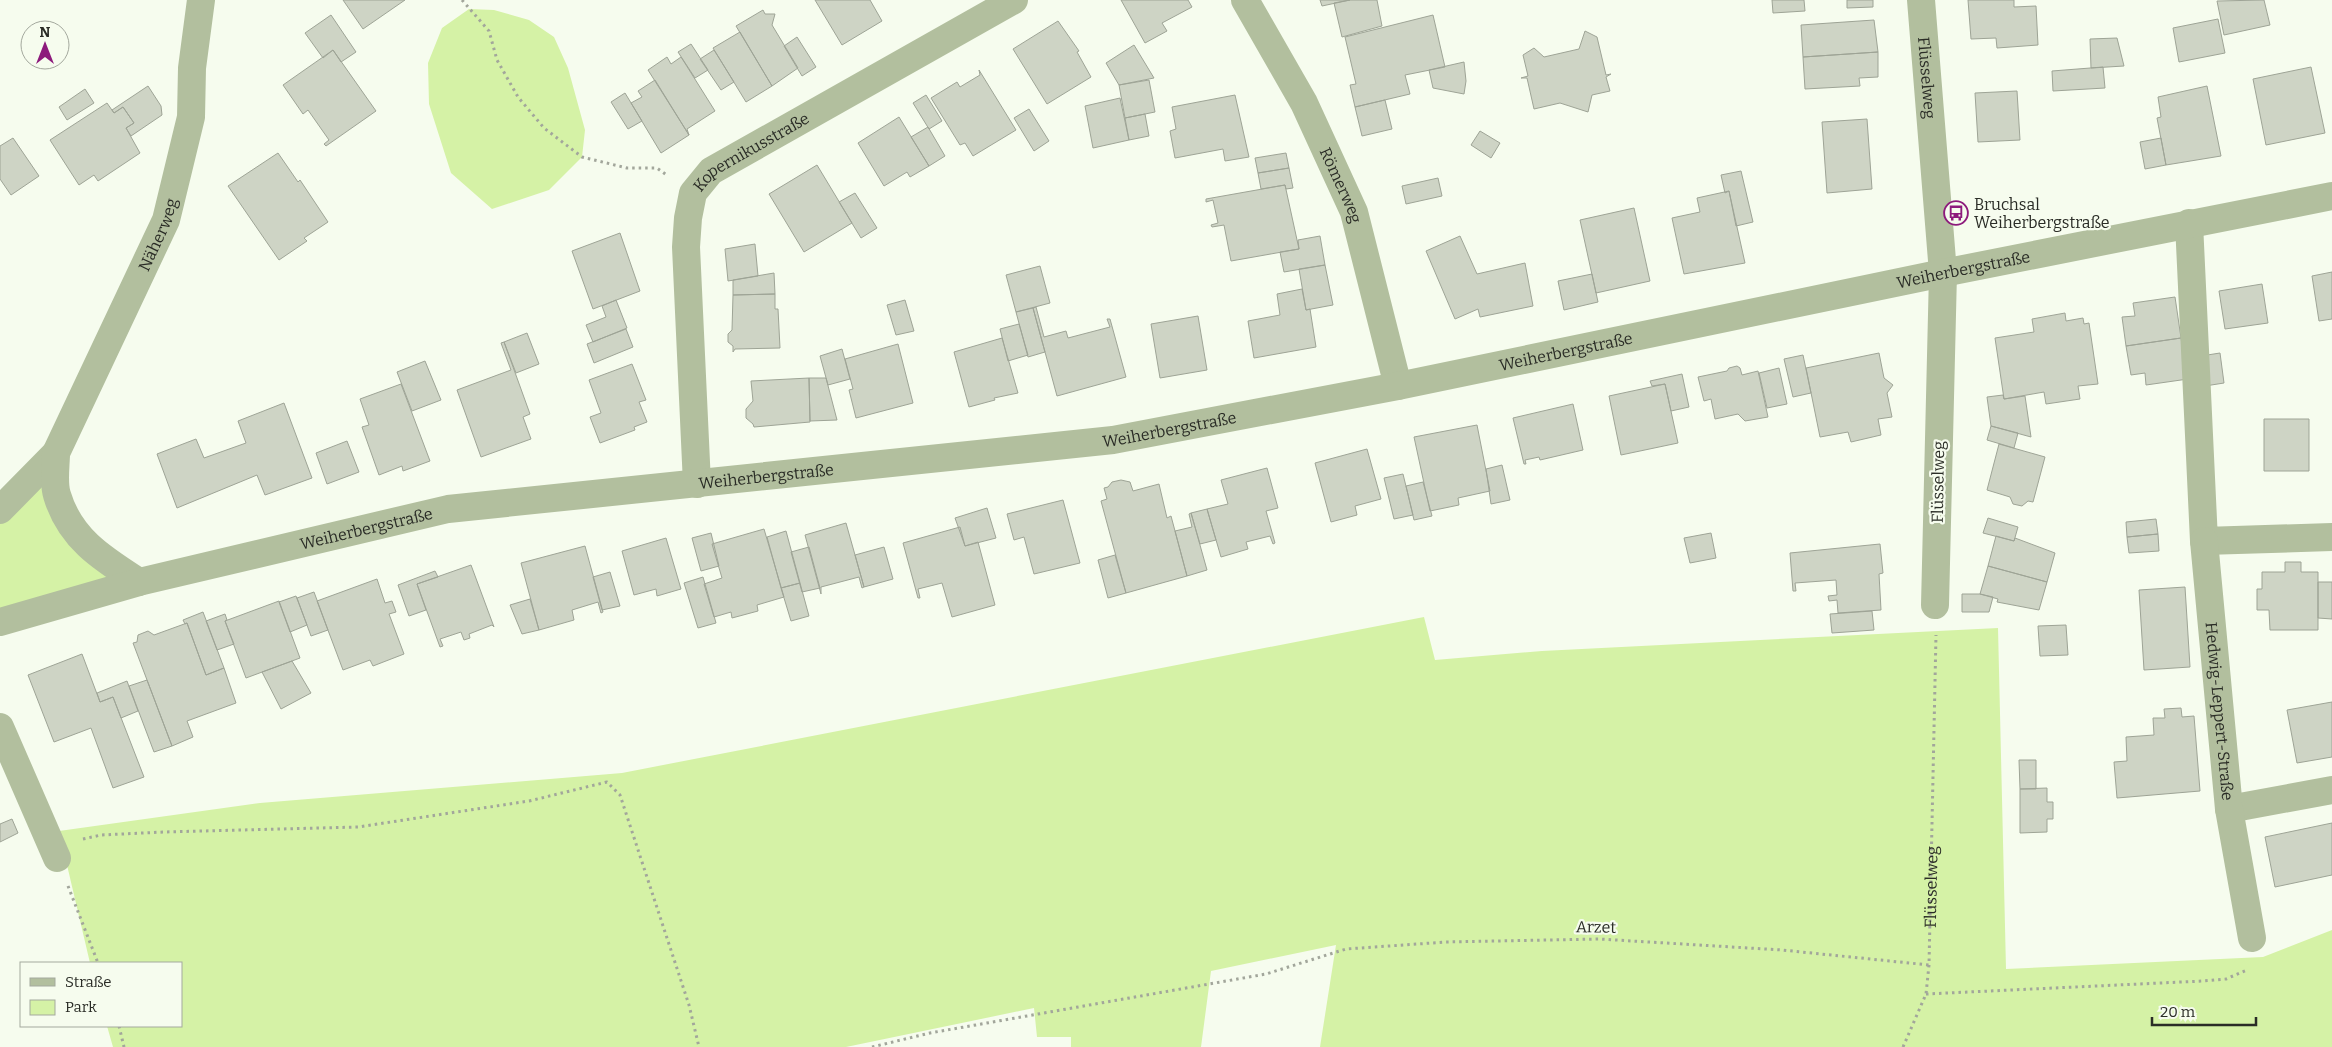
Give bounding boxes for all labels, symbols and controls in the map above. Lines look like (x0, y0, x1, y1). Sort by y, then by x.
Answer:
north arrow (20, 20, 70, 70)
text: N (40, 24, 51, 41)
street label: Flüsselweg (1915, 36, 1940, 119)
street label: Kopernikusstraße (689, 108, 812, 195)
street label: Römerweg (1316, 144, 1366, 225)
place label: Bruchsal Weiherbergstraße (1974, 195, 2110, 232)
street label: Näherweg (134, 196, 180, 274)
bus stop icon: Bruchsal Weiherbergstraße (1943, 200, 1969, 226)
street label: Weiherbergstraße (1895, 247, 2032, 292)
street label: Weiherbergstraße (1497, 328, 1634, 374)
street label: Weiherbergstraße (1102, 407, 1238, 451)
street label: Flüsselweg (1928, 441, 1948, 523)
street label: Weiherbergstraße (698, 460, 835, 492)
street label: Weiherbergstraße (298, 504, 434, 553)
street label: Hedwig-Leppert-Straße (2202, 621, 2238, 801)
street label: Flüsselweg (1920, 846, 1941, 928)
street label: Arzet (1576, 917, 1617, 937)
legend (20, 962, 182, 1027)
text: Straße (65, 973, 111, 991)
scale bar (2152, 994, 2256, 1026)
text: Park (65, 998, 97, 1016)
text: 20 m (2160, 1003, 2196, 1021)

